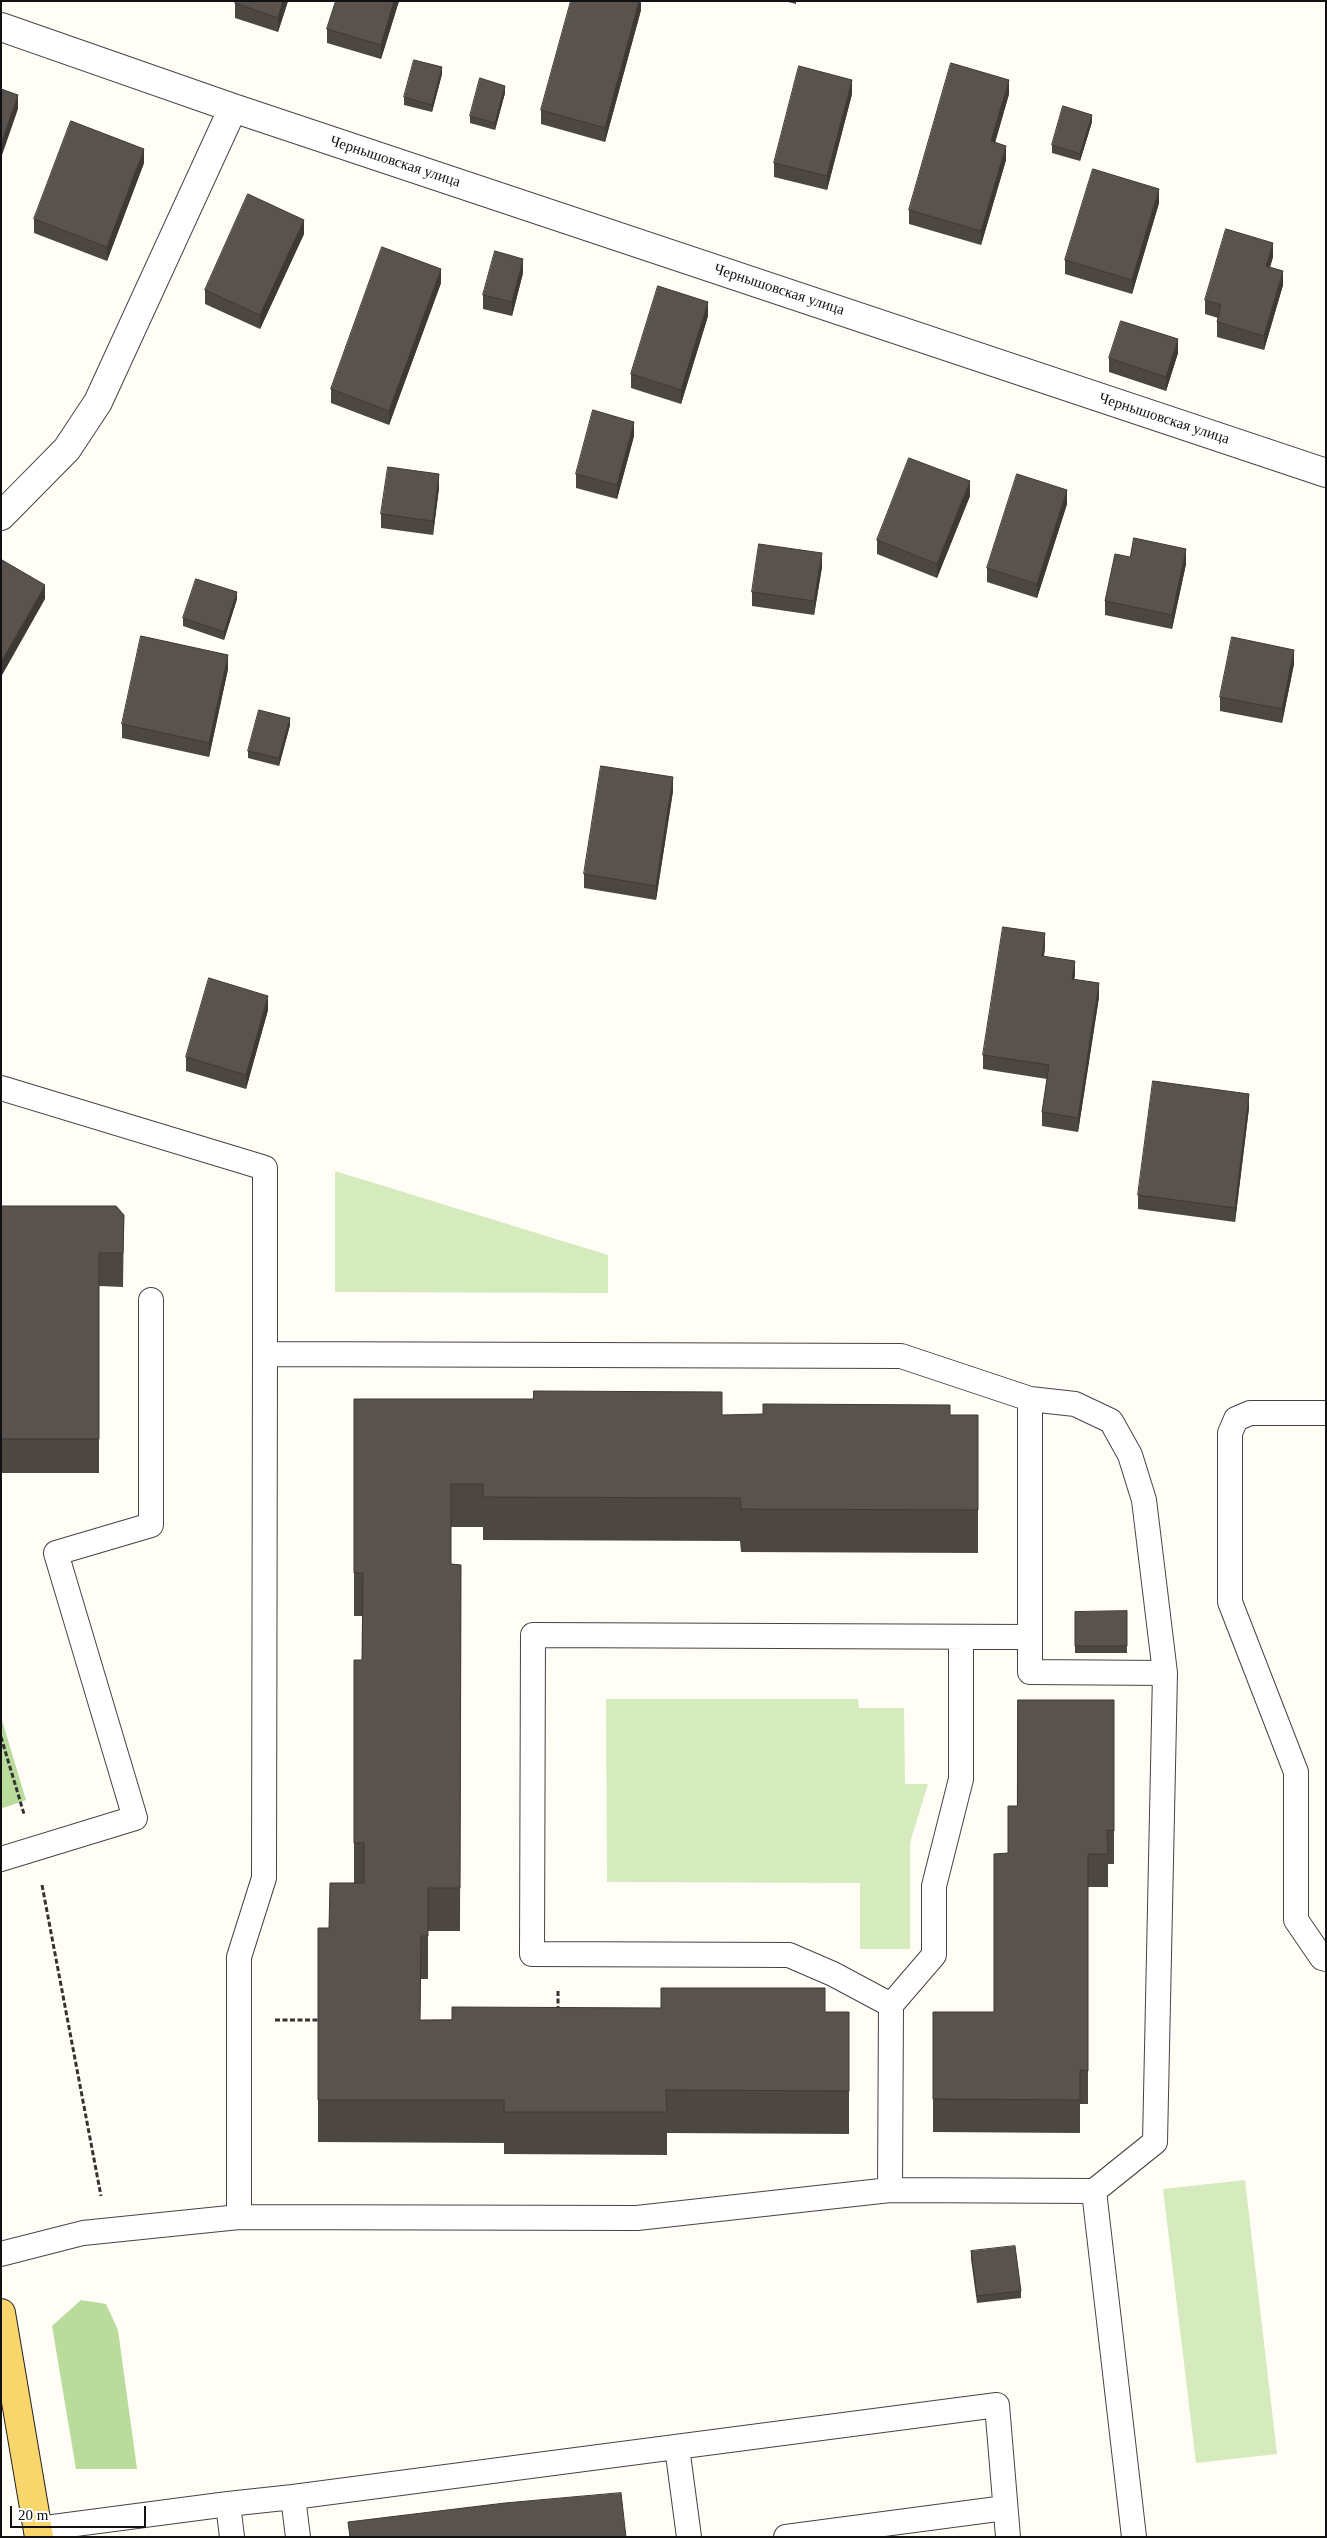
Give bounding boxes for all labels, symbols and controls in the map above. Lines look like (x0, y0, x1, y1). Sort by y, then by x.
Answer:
street label: Чернышовская улица (327, 132, 463, 192)
street label: Чернышовская улица (711, 260, 847, 320)
street label: Чернышовская улица (1096, 389, 1232, 449)
scale bar (12, 2496, 149, 2528)
text: 20 m (18, 2507, 48, 2523)

